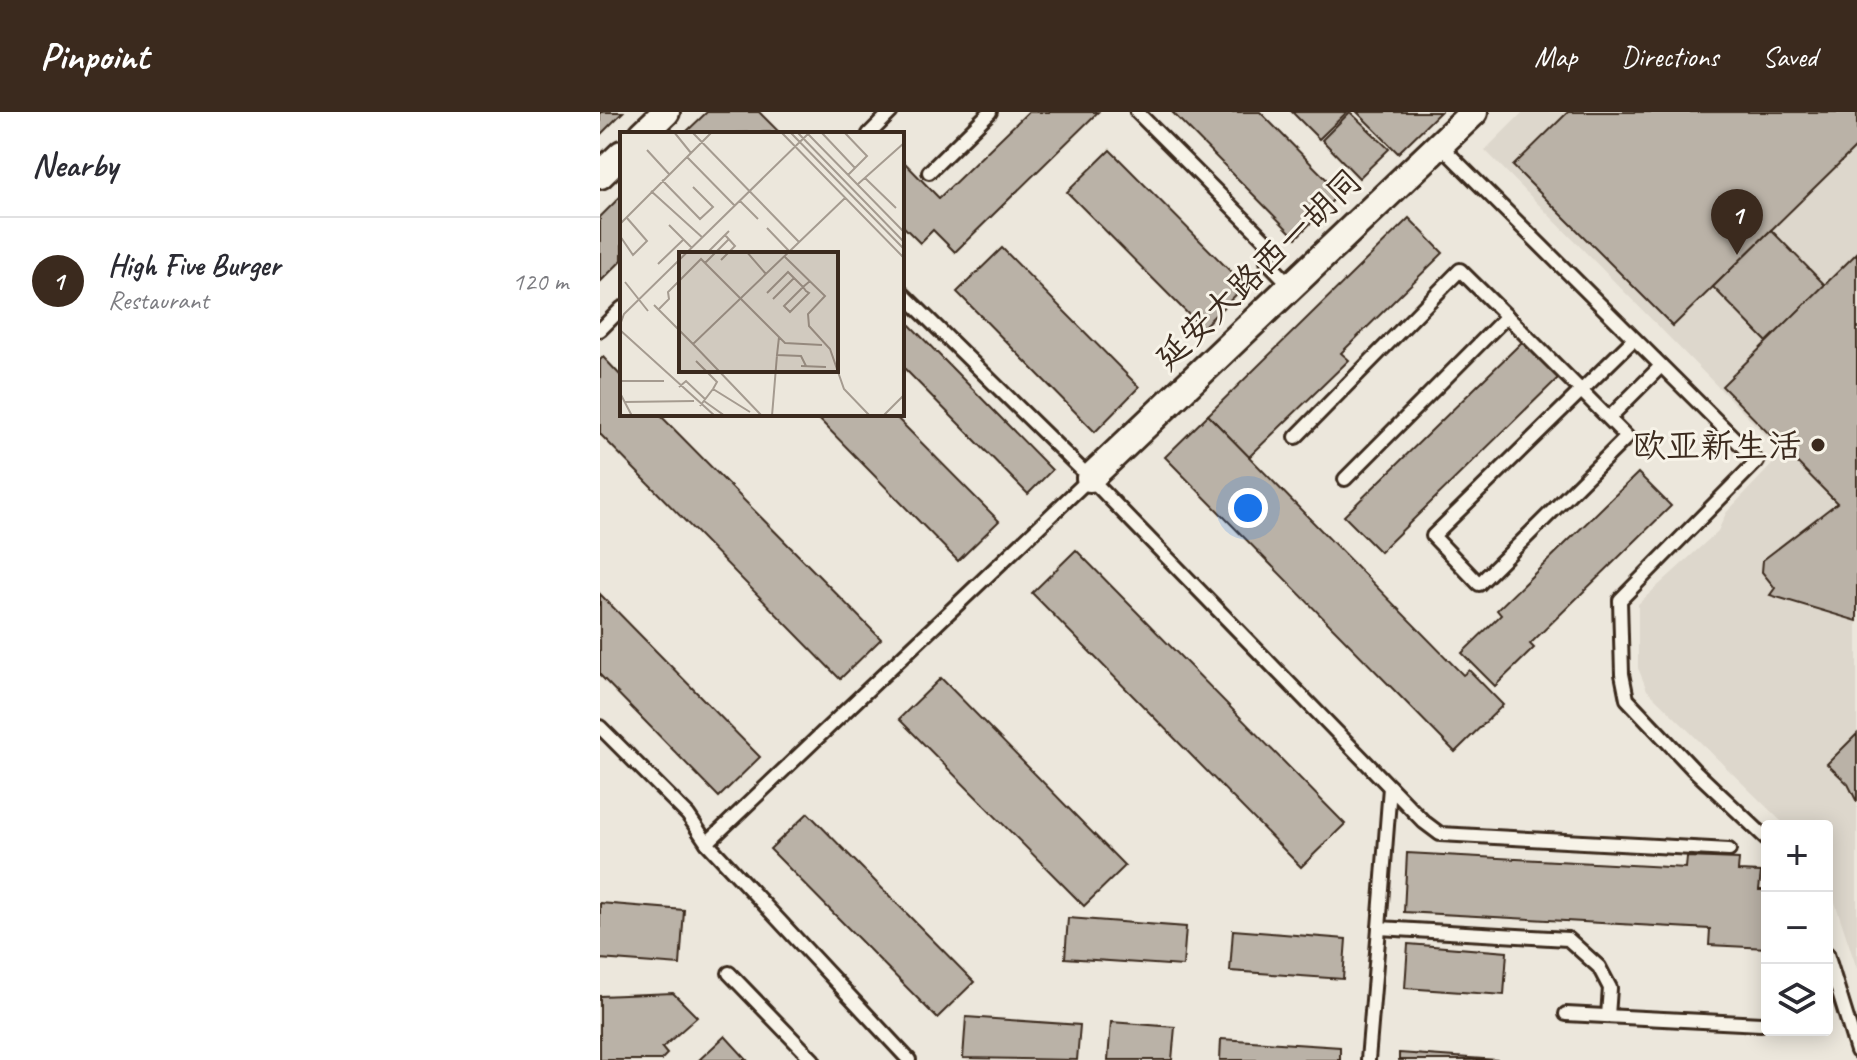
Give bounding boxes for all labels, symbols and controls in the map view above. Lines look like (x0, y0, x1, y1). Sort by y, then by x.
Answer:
text: Pinpoint (40, 33, 149, 80)
text: Map (1534, 39, 1577, 74)
text: Directions (1621, 39, 1719, 74)
text: Saved (1763, 39, 1817, 74)
inset map (620, 132, 904, 416)
text: Nearby (32, 143, 118, 186)
street label: 延安大路西一胡同 (1145, 159, 1371, 379)
pin: 1 (1711, 189, 1763, 255)
text: High Five Burger (108, 246, 280, 284)
text: 1 (52, 265, 64, 298)
text: 120 m (512, 265, 568, 298)
text: Restaurant (108, 284, 209, 317)
place label: 欧亚新生活 (1632, 424, 1802, 467)
marker: 欧亚新生活 (1809, 436, 1827, 454)
your location (1228, 488, 1268, 528)
map controls (1761, 820, 1833, 1036)
button: + (1761, 820, 1833, 892)
button: − (1761, 892, 1833, 964)
button: layers (1761, 964, 1833, 1036)

